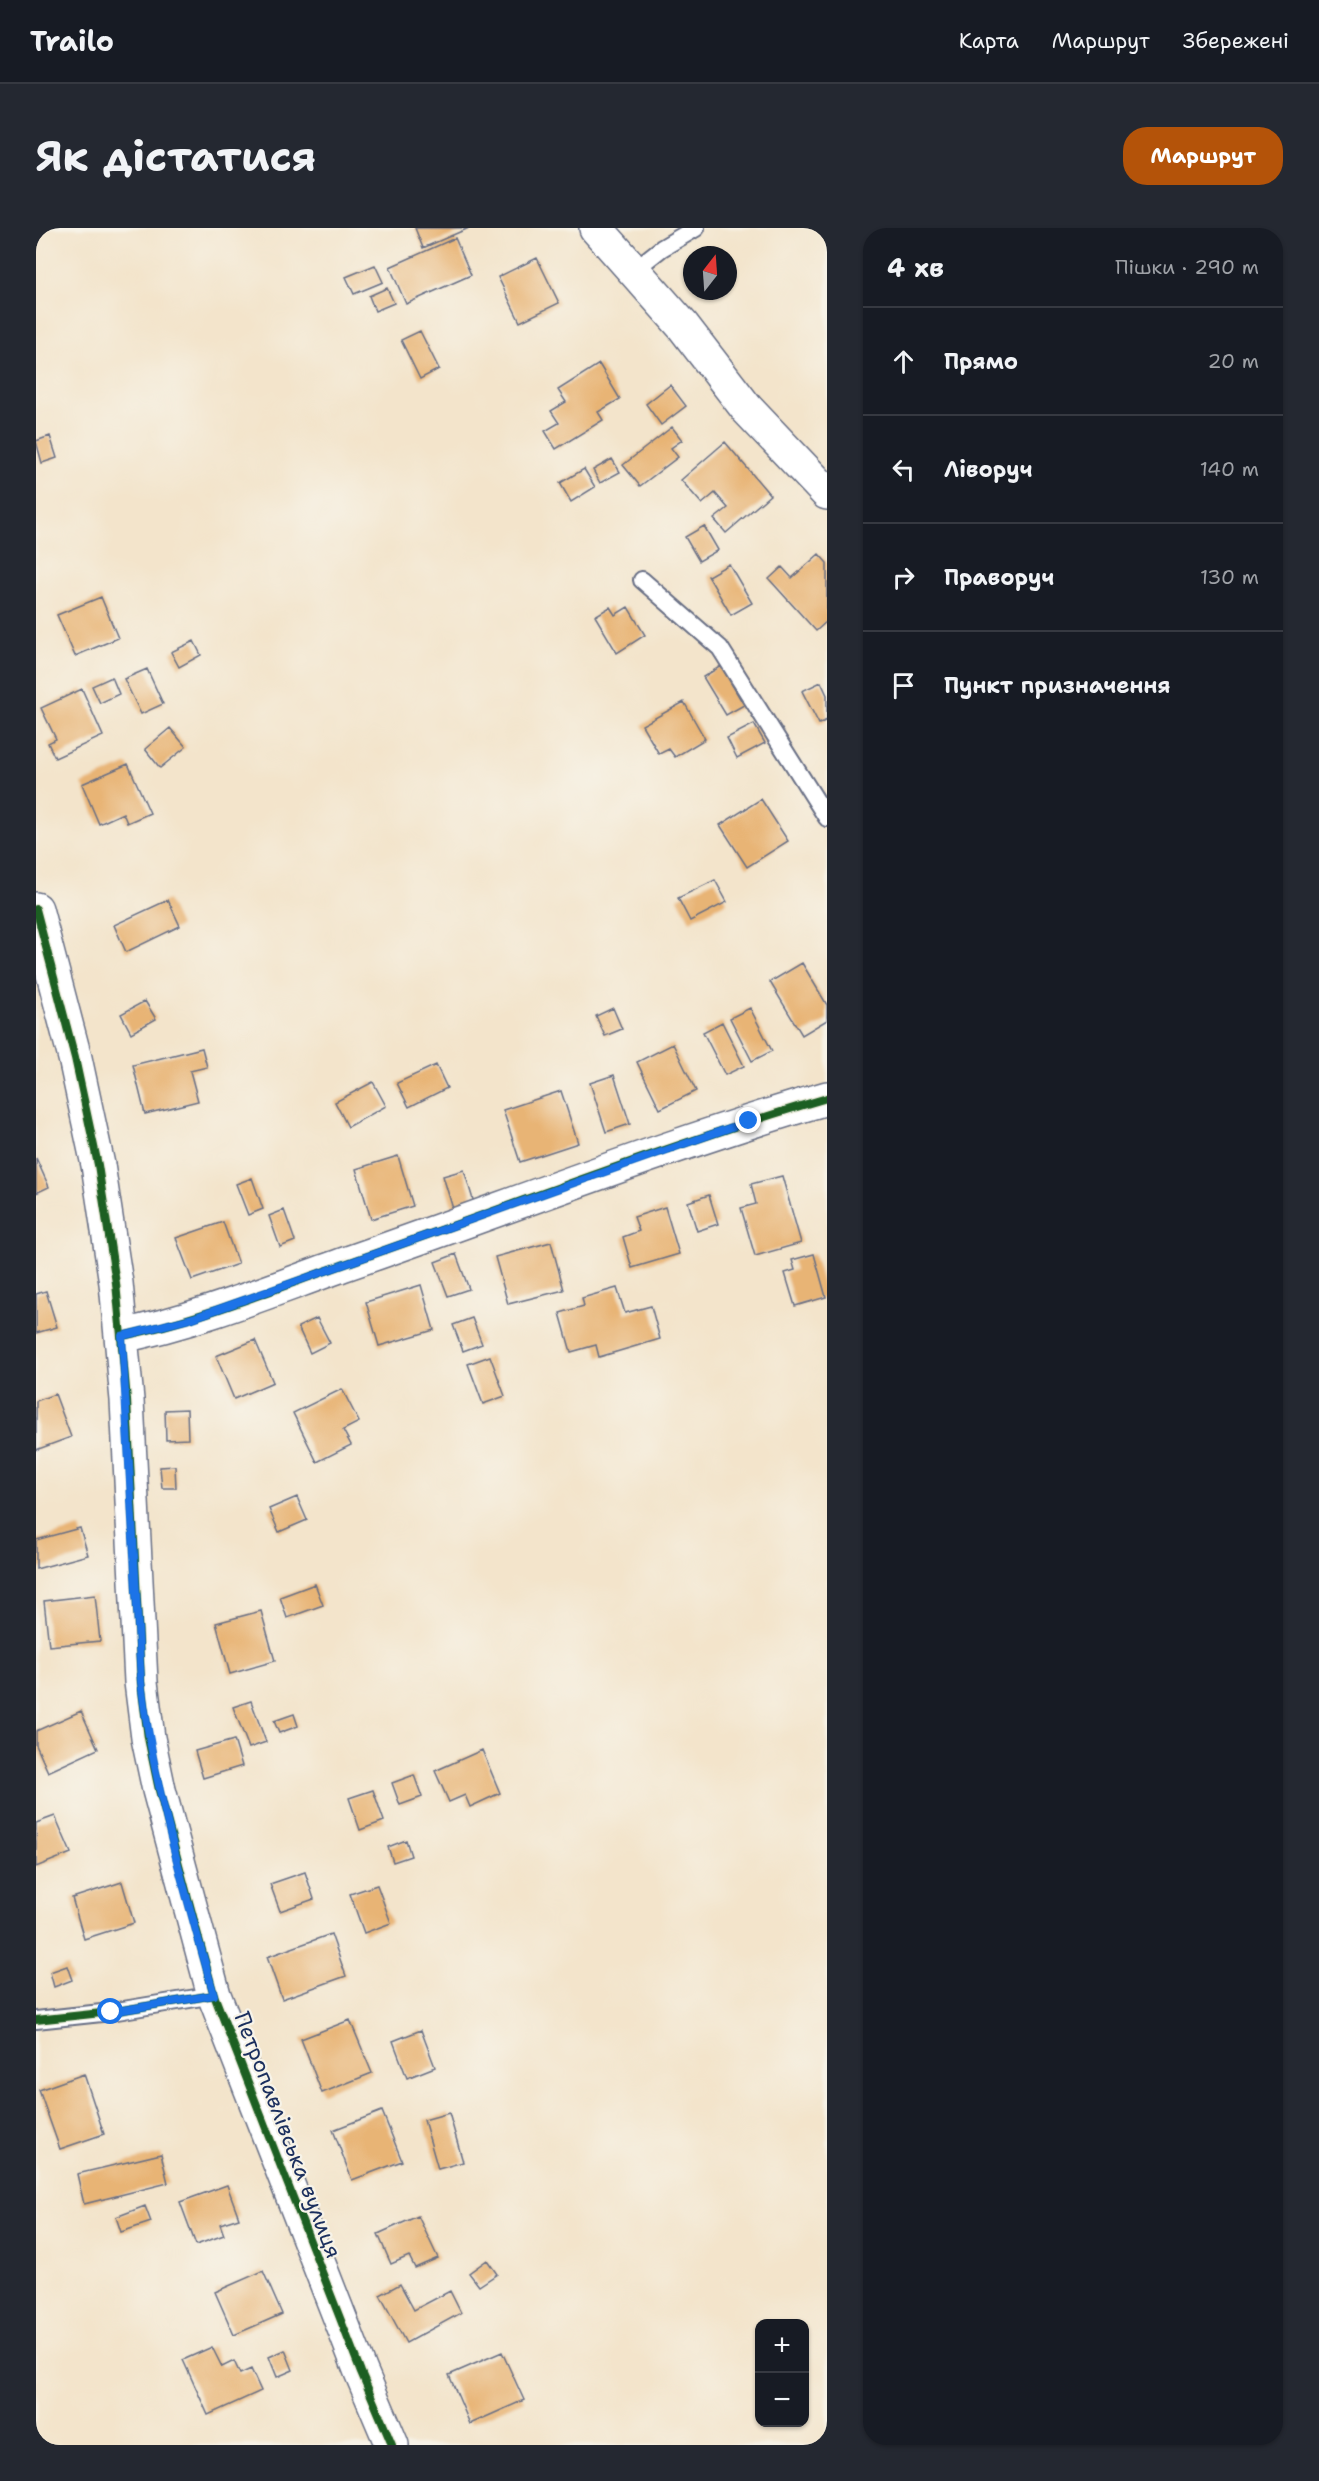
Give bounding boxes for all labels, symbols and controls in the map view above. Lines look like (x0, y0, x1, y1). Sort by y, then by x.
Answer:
text: Trailo (30, 22, 114, 60)
text: Карта (959, 27, 1019, 55)
text: Маршрут (1052, 27, 1150, 55)
text: Збережені (1183, 27, 1289, 55)
button: Маршрут (1123, 127, 1283, 185)
text: Як дістатися (36, 128, 316, 184)
north arrow (683, 246, 737, 300)
text: 4 хв (887, 250, 944, 285)
text: Пішки · 290 m (1115, 254, 1259, 280)
icon: ahead (887, 345, 920, 378)
text: Прямо (944, 347, 1018, 376)
text: 20 m (1208, 348, 1259, 374)
icon: left (887, 453, 920, 486)
text: Ліворуч (944, 455, 1032, 484)
text: 140 m (1200, 456, 1259, 482)
icon: right (887, 561, 920, 594)
text: Праворуч (944, 563, 1054, 592)
text: 130 m (1200, 564, 1259, 590)
icon: arrive (887, 669, 920, 702)
text: Пункт призначення (944, 671, 1171, 700)
route end (735, 1107, 761, 1133)
route start (97, 1998, 123, 2024)
street label: Петропавлівська вулиця (228, 2008, 348, 2262)
map controls (755, 2319, 809, 2427)
button: + (755, 2319, 809, 2373)
button: − (755, 2373, 809, 2427)

